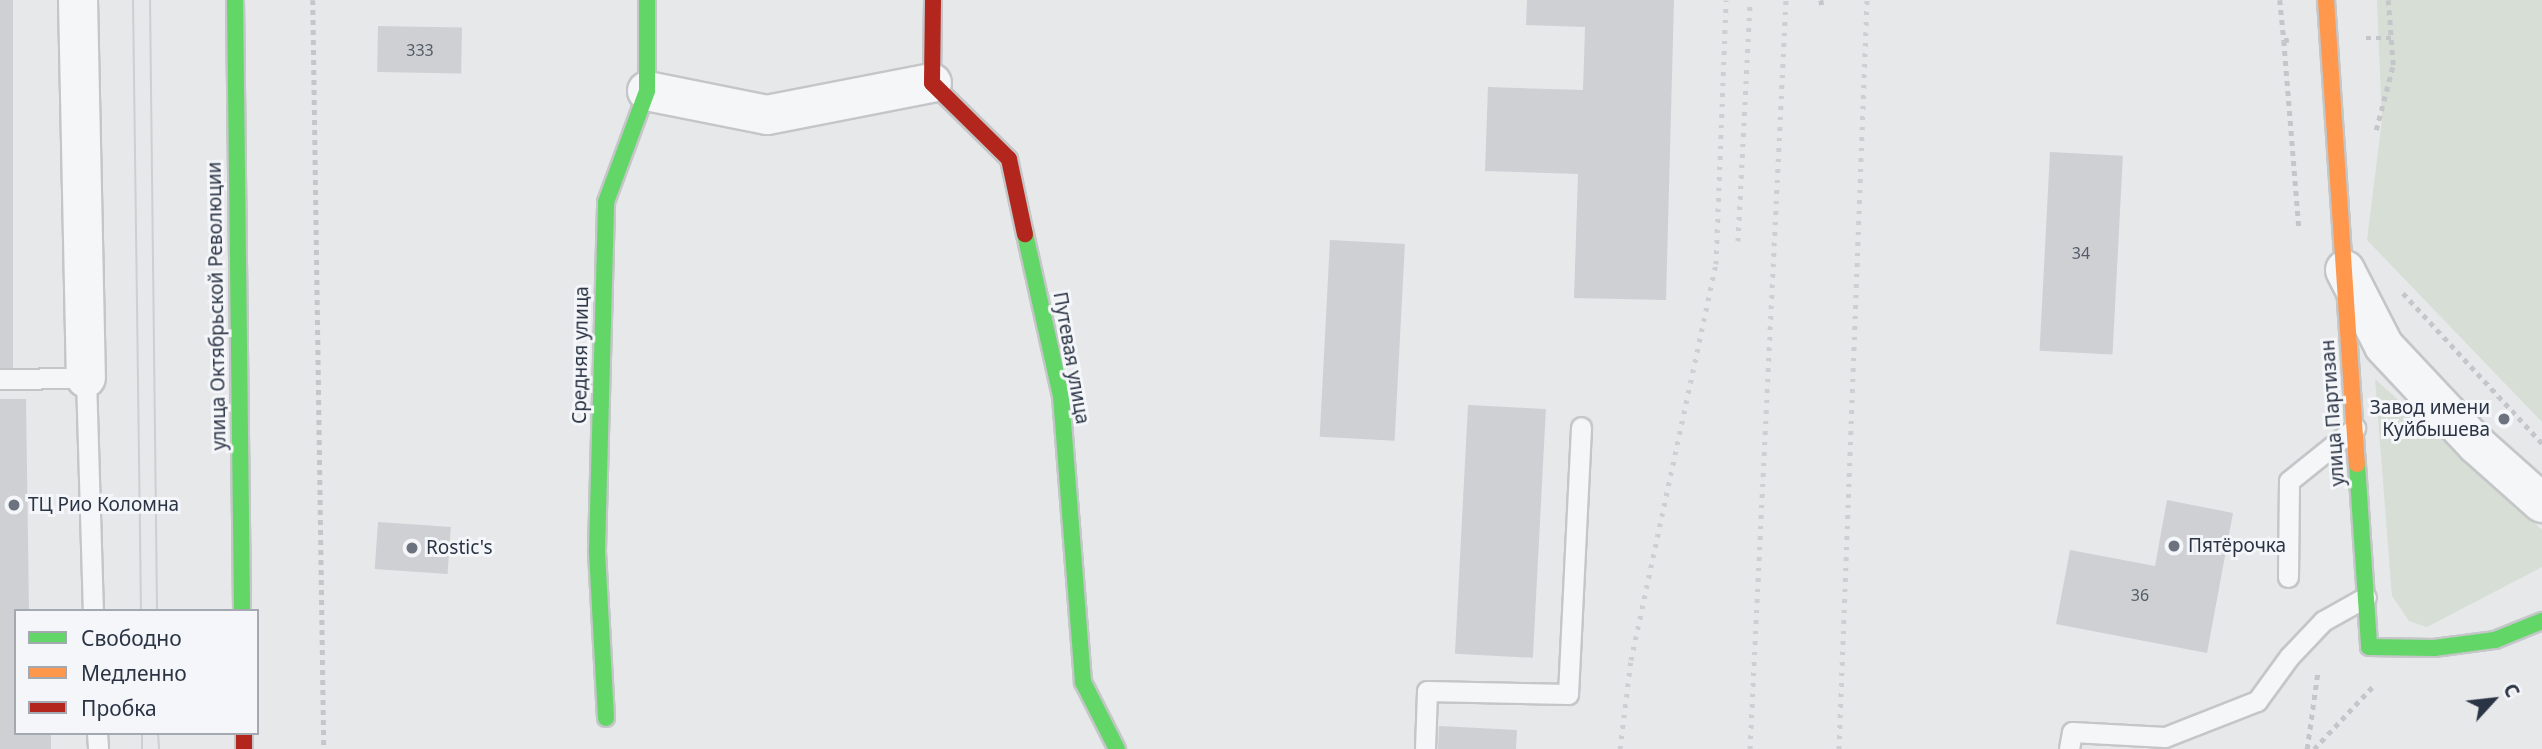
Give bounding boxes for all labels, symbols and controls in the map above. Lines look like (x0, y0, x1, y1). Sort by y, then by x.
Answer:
house number: 333 (406, 40, 434, 60)
street label: улица Октябрьской Революции (203, 161, 231, 451)
house number: 34 (2072, 243, 2090, 263)
street label: Средняя улица (568, 286, 594, 424)
street label: Путевая улица (1048, 290, 1094, 426)
street label: улица Партизан (2317, 339, 2349, 487)
place label: Завод имени Куйбышева (2370, 397, 2490, 441)
marker: Завод имени Куйбышева (2496, 411, 2512, 427)
place label: ТЦ Рио Коломна (28, 494, 179, 516)
marker: ТЦ Рио Коломна (6, 497, 22, 513)
place label: Пятёрочка (2188, 535, 2286, 557)
place label: Rostic's (426, 537, 492, 559)
marker: Пятёрочка (2166, 538, 2182, 554)
marker: Rostic's (404, 540, 420, 556)
house number: 36 (2131, 585, 2149, 605)
legend (14, 609, 259, 735)
text: Свободно (81, 624, 182, 652)
text: Медленно (81, 659, 187, 687)
north arrow (2458, 665, 2528, 735)
text: С (2497, 679, 2526, 702)
text: Пробка (81, 694, 157, 722)

